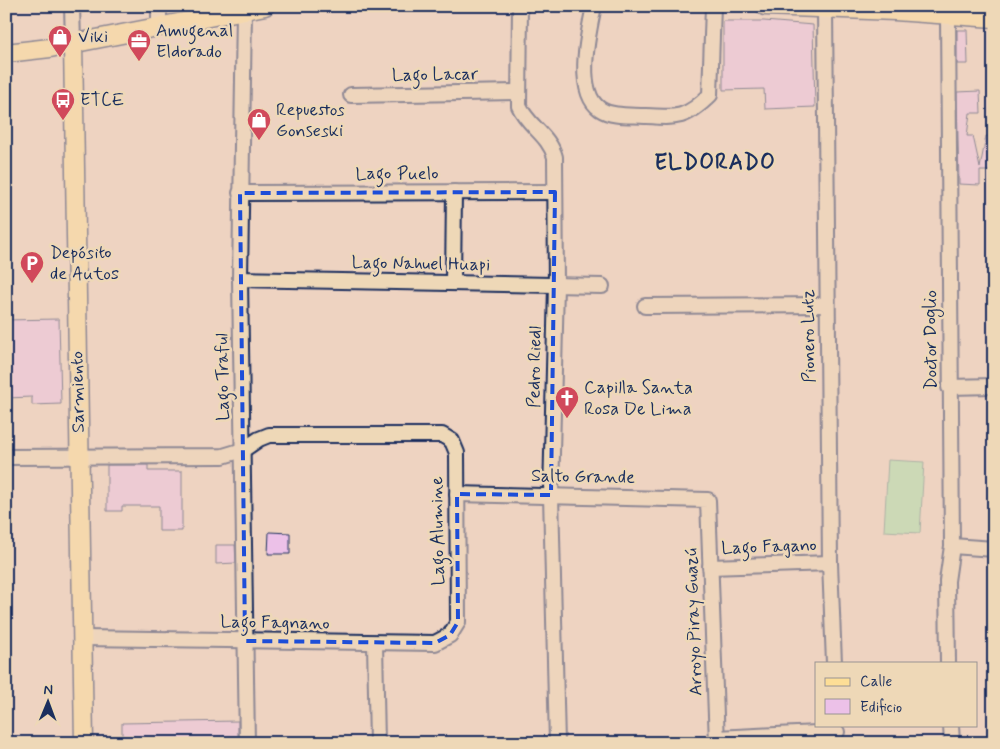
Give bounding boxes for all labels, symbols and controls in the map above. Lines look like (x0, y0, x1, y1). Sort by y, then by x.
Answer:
place label: Amugenal Eldorado (156, 19, 233, 64)
shop icon: Viki (47, 24, 73, 58)
place label: Viki (78, 25, 108, 49)
office icon: Amugenal Eldorado (126, 28, 152, 62)
street label: Lago Lacar (392, 62, 479, 90)
bus stop icon: ETCE (50, 87, 76, 121)
place label: ETCE (80, 88, 124, 112)
place label: Repuestos Gonseski (276, 98, 345, 143)
shop icon: Repuestos Gonseski (246, 107, 272, 141)
district label: ELDORADO (654, 149, 776, 177)
street label: Lago Puelo (355, 162, 439, 188)
place label: Depósito de Autos (50, 241, 119, 286)
parking icon: Depósito de Autos (19, 250, 45, 284)
street label: Lago Nahuel Huapi (351, 251, 491, 279)
street label: Pionero Lutz (796, 289, 822, 383)
street label: Doctor Doglio (919, 290, 944, 390)
street label: Pedro Riedl (522, 326, 548, 408)
street label: Lago Traful (210, 333, 238, 421)
street label: Sarmiento (65, 351, 91, 433)
place label: Capilla Santa Rosa De Lima (584, 376, 693, 421)
church icon: Capilla Santa Rosa De Lima (554, 385, 580, 419)
street label: Salto Grande (531, 464, 635, 490)
street label: Lago Alumine (425, 476, 453, 586)
street label: Lago Fagano (721, 533, 817, 563)
street label: Arroyo Piray Guazú (679, 548, 709, 696)
street label: Lago Fagnano (220, 610, 330, 638)
legend (815, 662, 978, 726)
text: Calle (860, 672, 892, 692)
north arrow (22, 676, 72, 726)
text: N (43, 681, 53, 699)
text: Edificio (860, 698, 902, 718)

